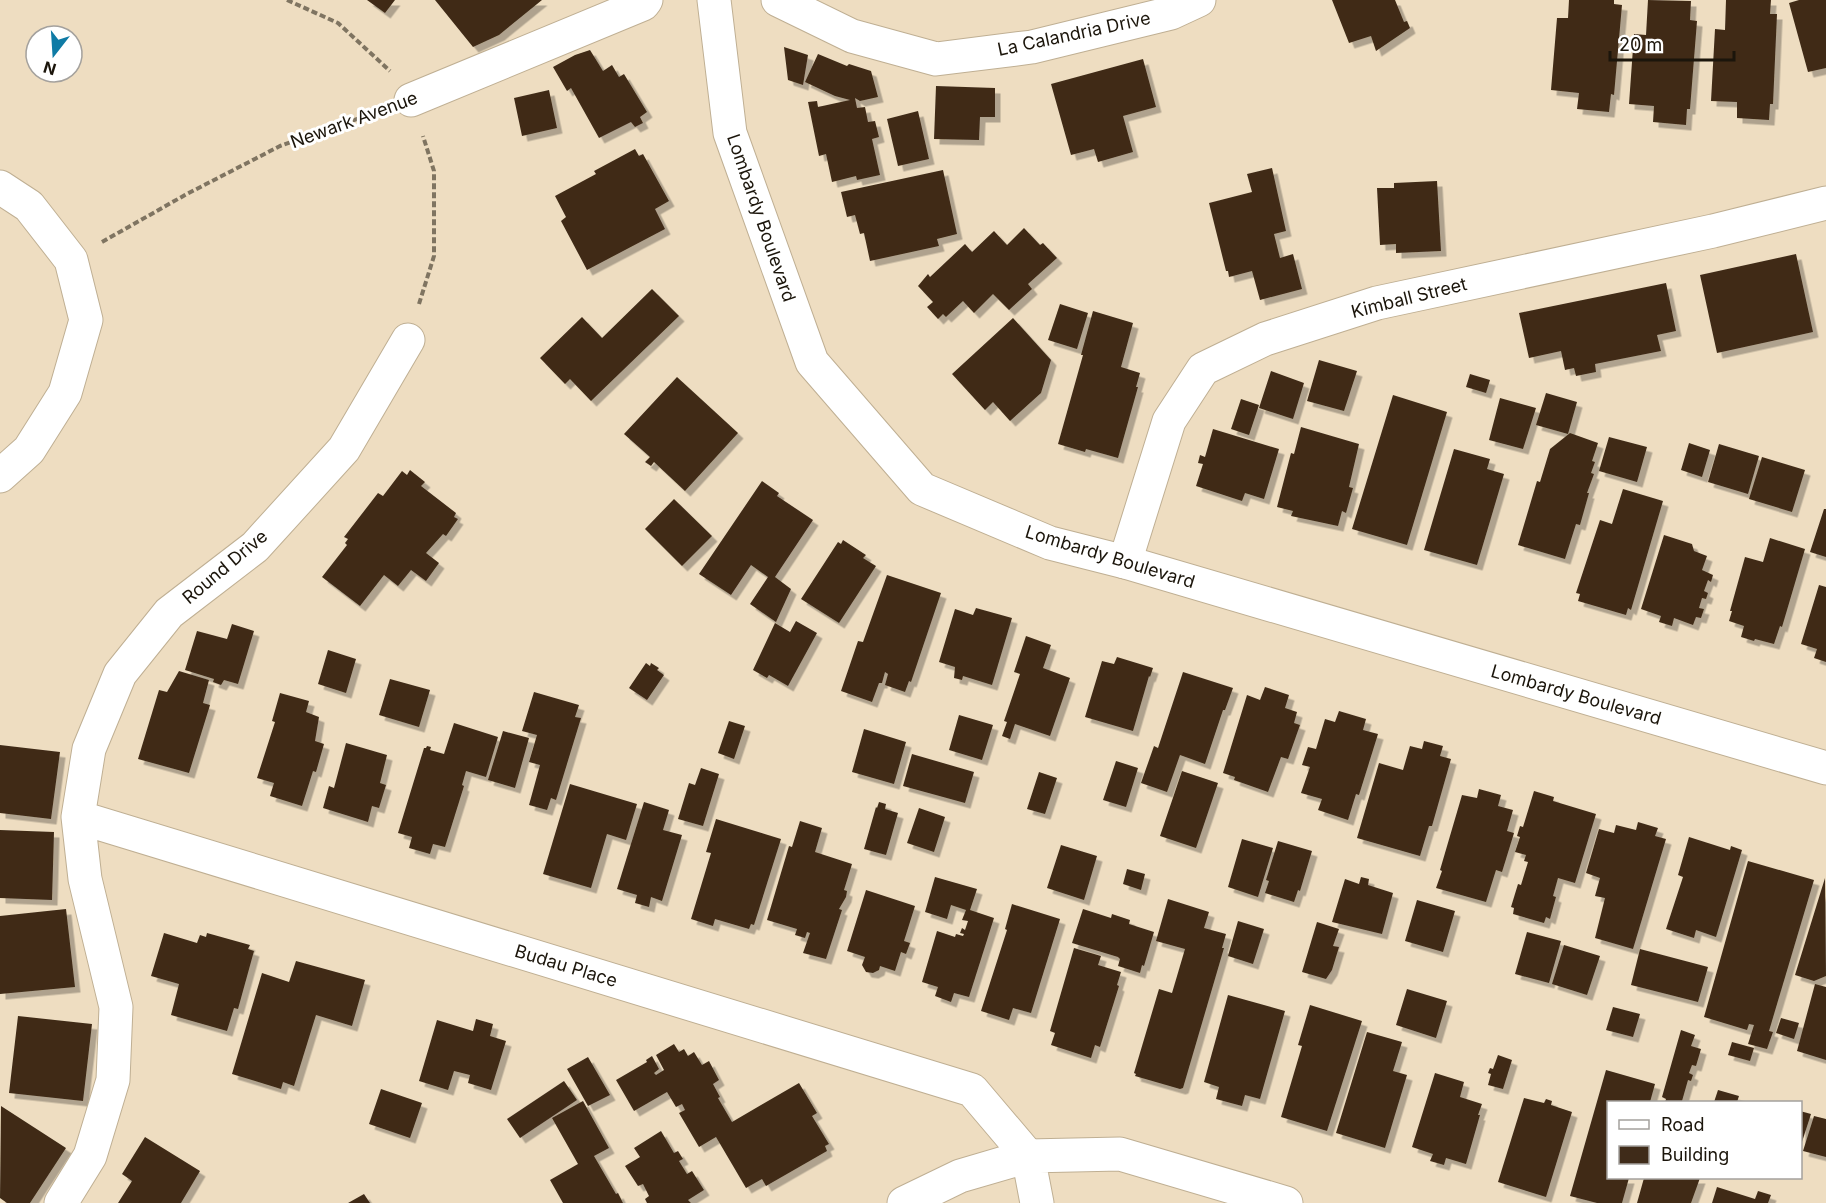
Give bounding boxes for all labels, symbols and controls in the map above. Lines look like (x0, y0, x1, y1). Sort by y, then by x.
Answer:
street label: La Calandria Drive (995, 7, 1152, 60)
north arrow (24, 24, 84, 84)
scale bar (1610, 24, 1734, 62)
text: 20 m (1619, 34, 1662, 55)
text: N (41, 57, 58, 80)
street label: Newark Avenue (287, 87, 420, 152)
street label: Lombardy Boulevard (723, 131, 800, 305)
street label: Kimball Street (1349, 273, 1469, 322)
street label: Lombardy Boulevard (1023, 521, 1197, 592)
street label: Round Drive (178, 525, 271, 608)
street label: Lombardy Boulevard (1489, 660, 1664, 729)
street label: Budau Place (512, 940, 620, 991)
legend (1607, 1101, 1802, 1179)
text: Road (1661, 1114, 1704, 1135)
text: Building (1661, 1144, 1729, 1165)

